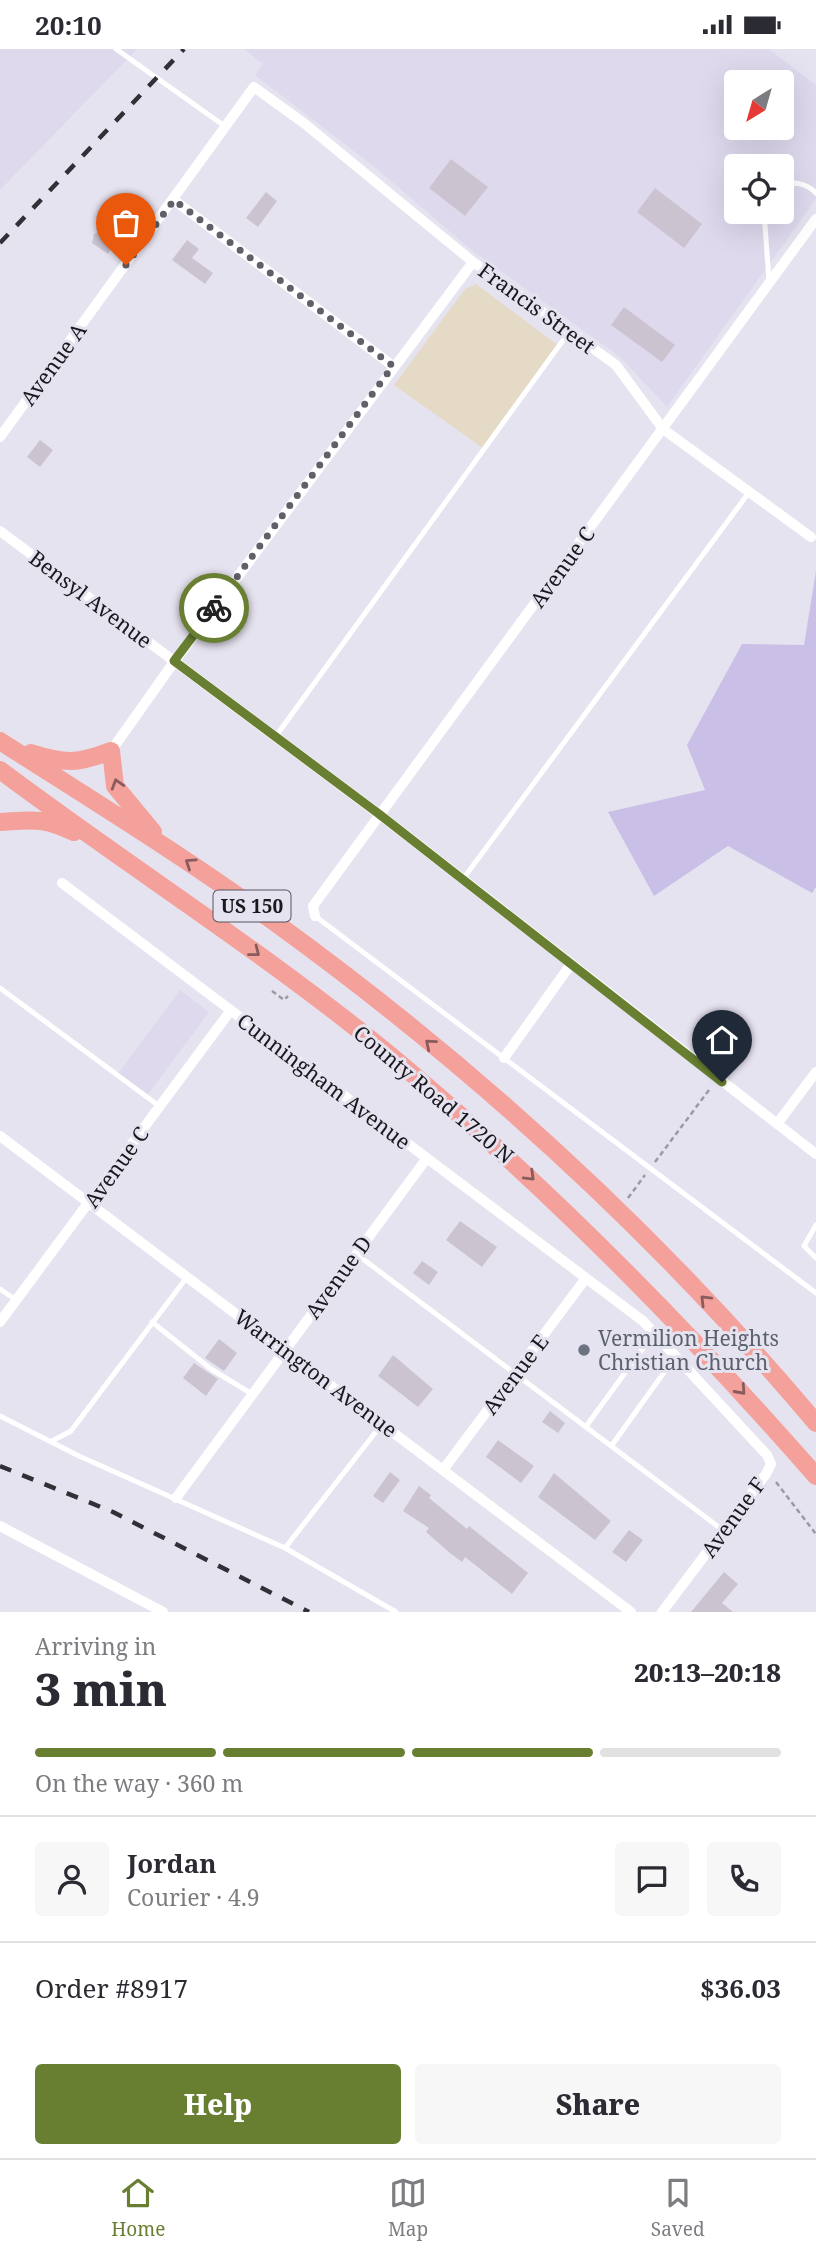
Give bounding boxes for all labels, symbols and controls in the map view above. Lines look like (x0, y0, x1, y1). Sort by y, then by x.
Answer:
text: 20:10 (35, 7, 102, 43)
north arrow (724, 70, 794, 140)
map controls (724, 70, 794, 224)
button: locate (724, 154, 794, 224)
pin (96, 193, 156, 265)
icon: bag (107, 204, 145, 242)
street label: Francis Street (473, 256, 601, 360)
street label: Avenue A (14, 317, 92, 411)
street label: Avenue C (523, 521, 601, 613)
street label: Bensyl Avenue (24, 544, 158, 654)
courier (179, 573, 249, 643)
icon: bike (195, 589, 233, 627)
one-way arrow (111, 778, 126, 790)
one-way arrow (184, 858, 197, 871)
road number: US 150 (214, 891, 290, 921)
one-way arrow (248, 943, 260, 956)
street label: Cunningham Avenue (232, 1007, 416, 1155)
pin (692, 1010, 752, 1082)
street label: County Road 1720 N (348, 1019, 520, 1169)
icon: home (703, 1021, 741, 1059)
one-way arrow (425, 1040, 438, 1052)
street label: Avenue C (77, 1121, 155, 1213)
one-way arrow (522, 1167, 535, 1180)
street label: Avenue D (299, 1230, 377, 1324)
one-way arrow (700, 1295, 713, 1308)
street label: Warrington Avenue (229, 1302, 403, 1444)
place label: Vermilion Heights Christian Church (598, 1324, 779, 1376)
street label: Avenue E (476, 1328, 554, 1420)
marker: Vermilion Heights Christian Church (576, 1342, 592, 1358)
one-way arrow (733, 1382, 745, 1395)
street label: Avenue F (694, 1471, 772, 1563)
text: Arriving in (35, 1630, 156, 1662)
text: 20:13–20:18 (634, 1654, 781, 1690)
text: 3 min (35, 1657, 167, 1719)
text: On the way · 360 m (35, 1767, 243, 1799)
button: person (35, 1842, 109, 1916)
button: chat (615, 1842, 689, 1916)
button: phone (707, 1842, 781, 1916)
text: Jordan (127, 1845, 217, 1881)
text: Courier · 4.9 (127, 1881, 260, 1913)
text: Order #8917 (35, 1970, 188, 2006)
text: $36.03 (700, 1970, 781, 2006)
button: Help (35, 2064, 401, 2144)
button: Share (415, 2064, 781, 2144)
tab: Home (111, 2174, 165, 2242)
tab: Map (388, 2174, 428, 2242)
tab: Saved (651, 2174, 705, 2242)

